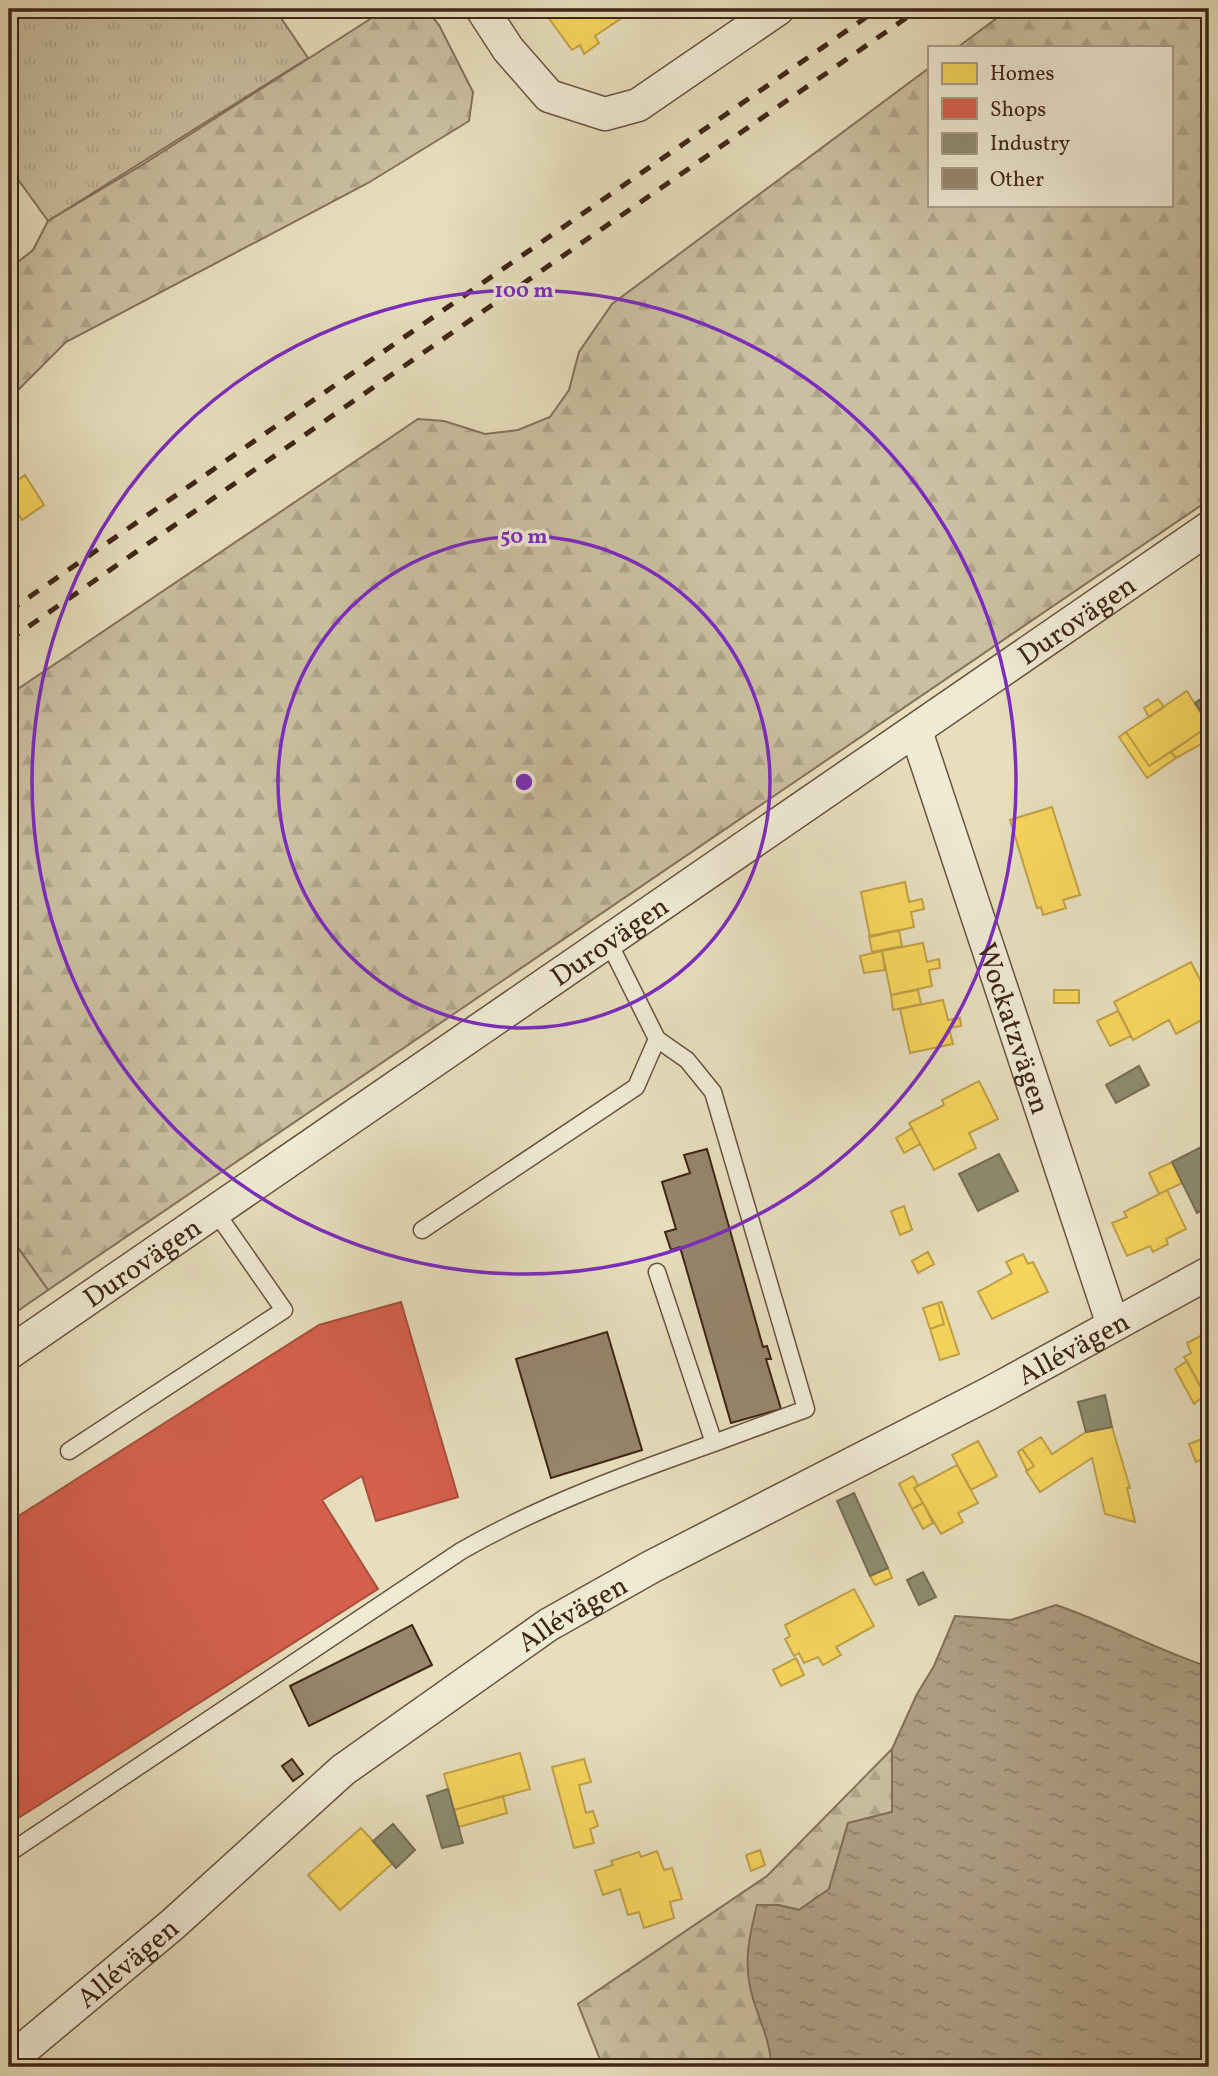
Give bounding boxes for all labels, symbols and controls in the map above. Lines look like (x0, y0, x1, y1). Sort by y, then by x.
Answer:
legend (928, 46, 1172, 206)
text: Homes (990, 60, 1055, 89)
text: Shops (990, 96, 1046, 125)
text: Industry (990, 130, 1071, 159)
text: Other (990, 166, 1044, 195)
text: 100 m (494, 277, 554, 306)
text: 50 m (500, 523, 548, 552)
street label: Durovägen (1011, 567, 1144, 676)
centre of rings (512, 770, 536, 794)
street label: Durovägen (543, 888, 677, 997)
street label: Wockatzvägen (966, 938, 1059, 1120)
street label: Durovägen (76, 1209, 210, 1318)
street label: Allévägen (1011, 1303, 1137, 1396)
street label: Allévägen (510, 1567, 636, 1663)
street label: Allévägen (69, 1910, 188, 2018)

